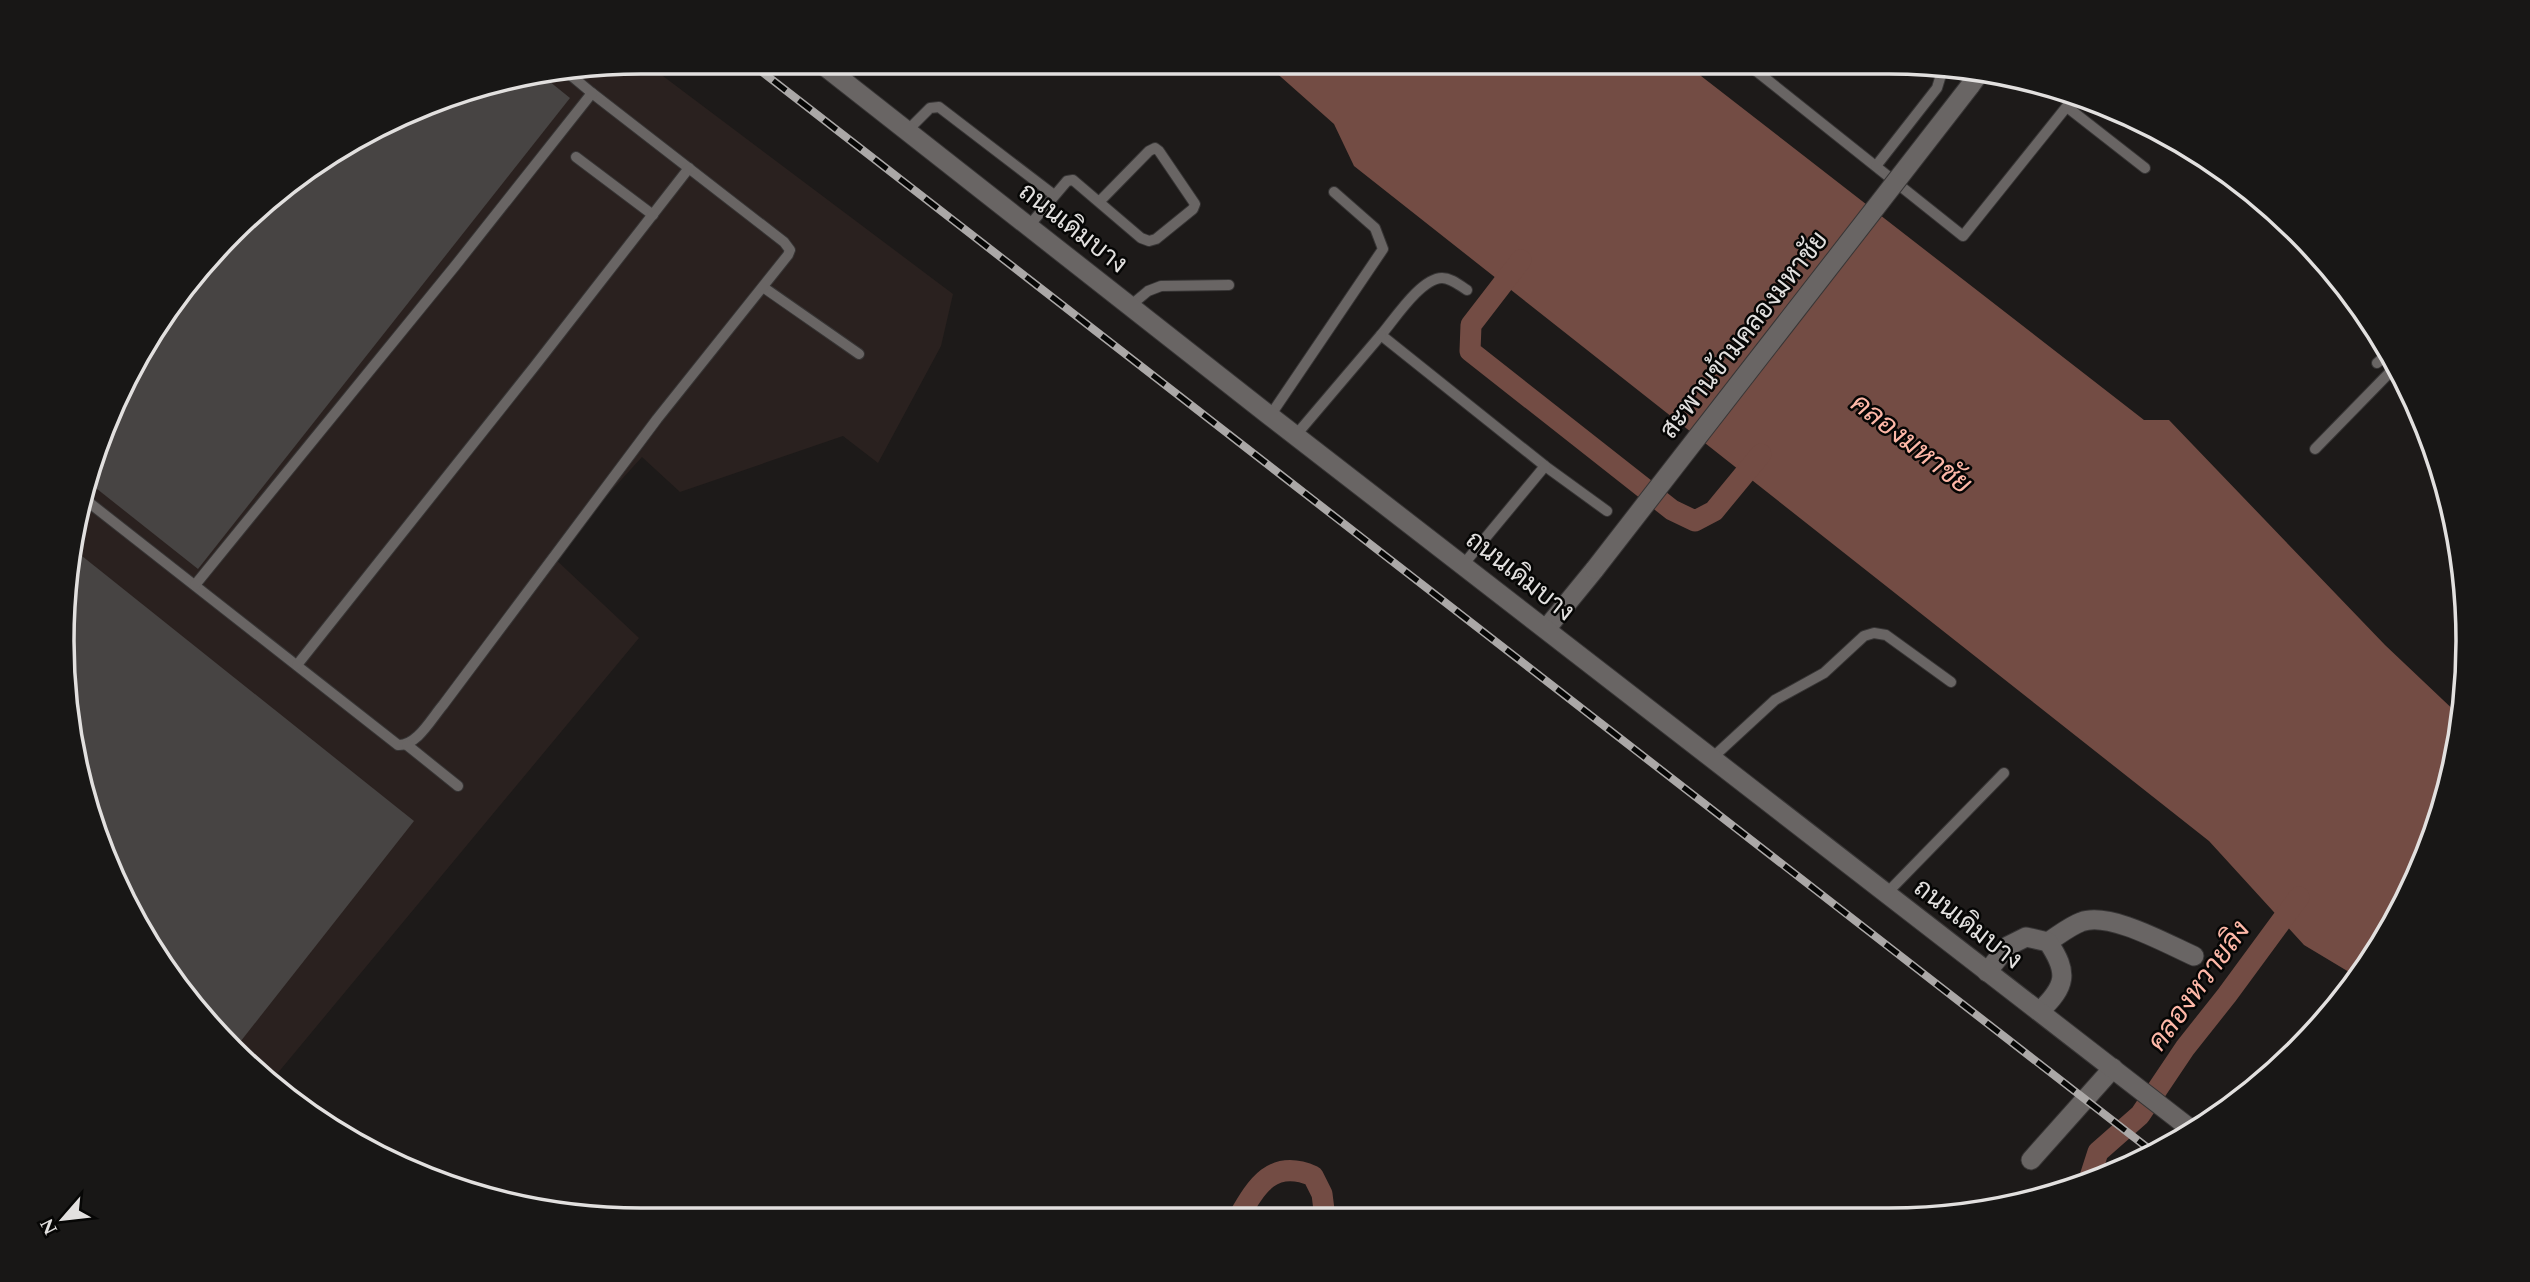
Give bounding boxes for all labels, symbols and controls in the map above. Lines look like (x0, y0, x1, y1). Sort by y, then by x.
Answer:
street label: ถนนเดิมบาง (1010, 173, 1136, 283)
street label: สะพานข้ามคลองมหาชัย (1650, 222, 1838, 448)
water label: คลองมหาชัย (1841, 383, 1981, 505)
street label: ถนนเดิมบาง (1457, 521, 1583, 631)
street label: ถนนเดิมบาง (1905, 869, 2031, 979)
water label: คลองหวายลิง (2137, 911, 2261, 1061)
north arrow (28, 1184, 98, 1254)
text: N (33, 1213, 66, 1240)

